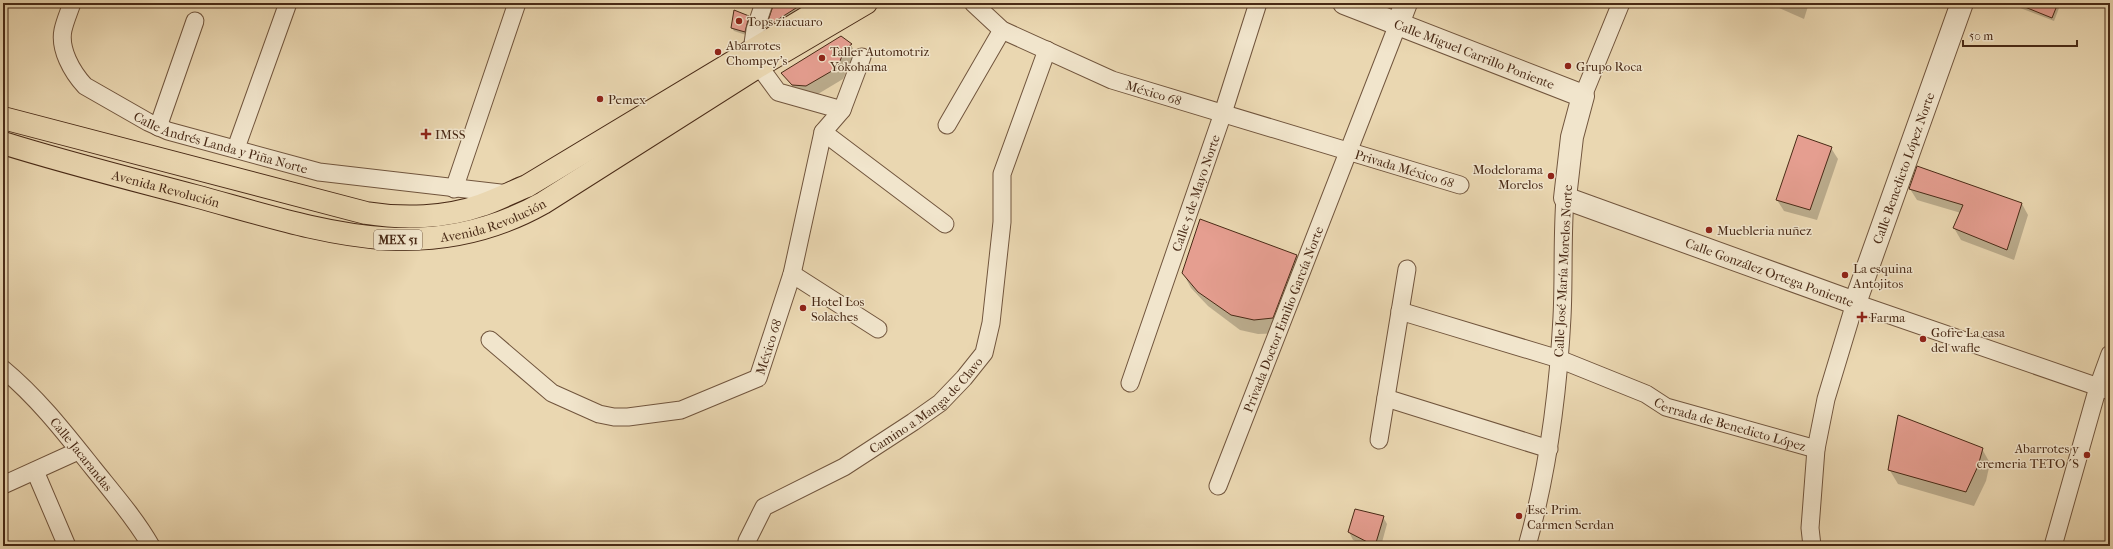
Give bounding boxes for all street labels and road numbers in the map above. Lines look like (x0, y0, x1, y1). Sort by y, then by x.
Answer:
street label: Calle Miguel Carrillo Poniente (1392, 16, 1557, 92)
street label: México 68 (1124, 77, 1183, 108)
street label: Calle Benedicto López Norte (1869, 90, 1937, 246)
street label: Calle Andrés Landa y Piña Norte (131, 108, 310, 176)
street label: Calle 5 de Mayo Norte (1168, 132, 1223, 253)
street label: Privada México 68 (1353, 146, 1456, 190)
street label: Avenida Revolución (109, 167, 222, 210)
street label: Calle José María Morelos Norte (1551, 184, 1575, 358)
street label: Avenida Revolución (438, 195, 549, 245)
street label: Privada Doctor Emilio García Norte (1240, 224, 1326, 414)
road number: MEX 51 (374, 230, 422, 250)
street label: Calle González Ortega Poniente (1684, 235, 1856, 310)
street label: México 68 (752, 317, 784, 376)
street label: Camino a Manga de Clavo (866, 354, 986, 456)
street label: Cerrada de Benedicto López (1651, 394, 1808, 453)
street label: Calle Jacarandas (47, 414, 116, 494)

